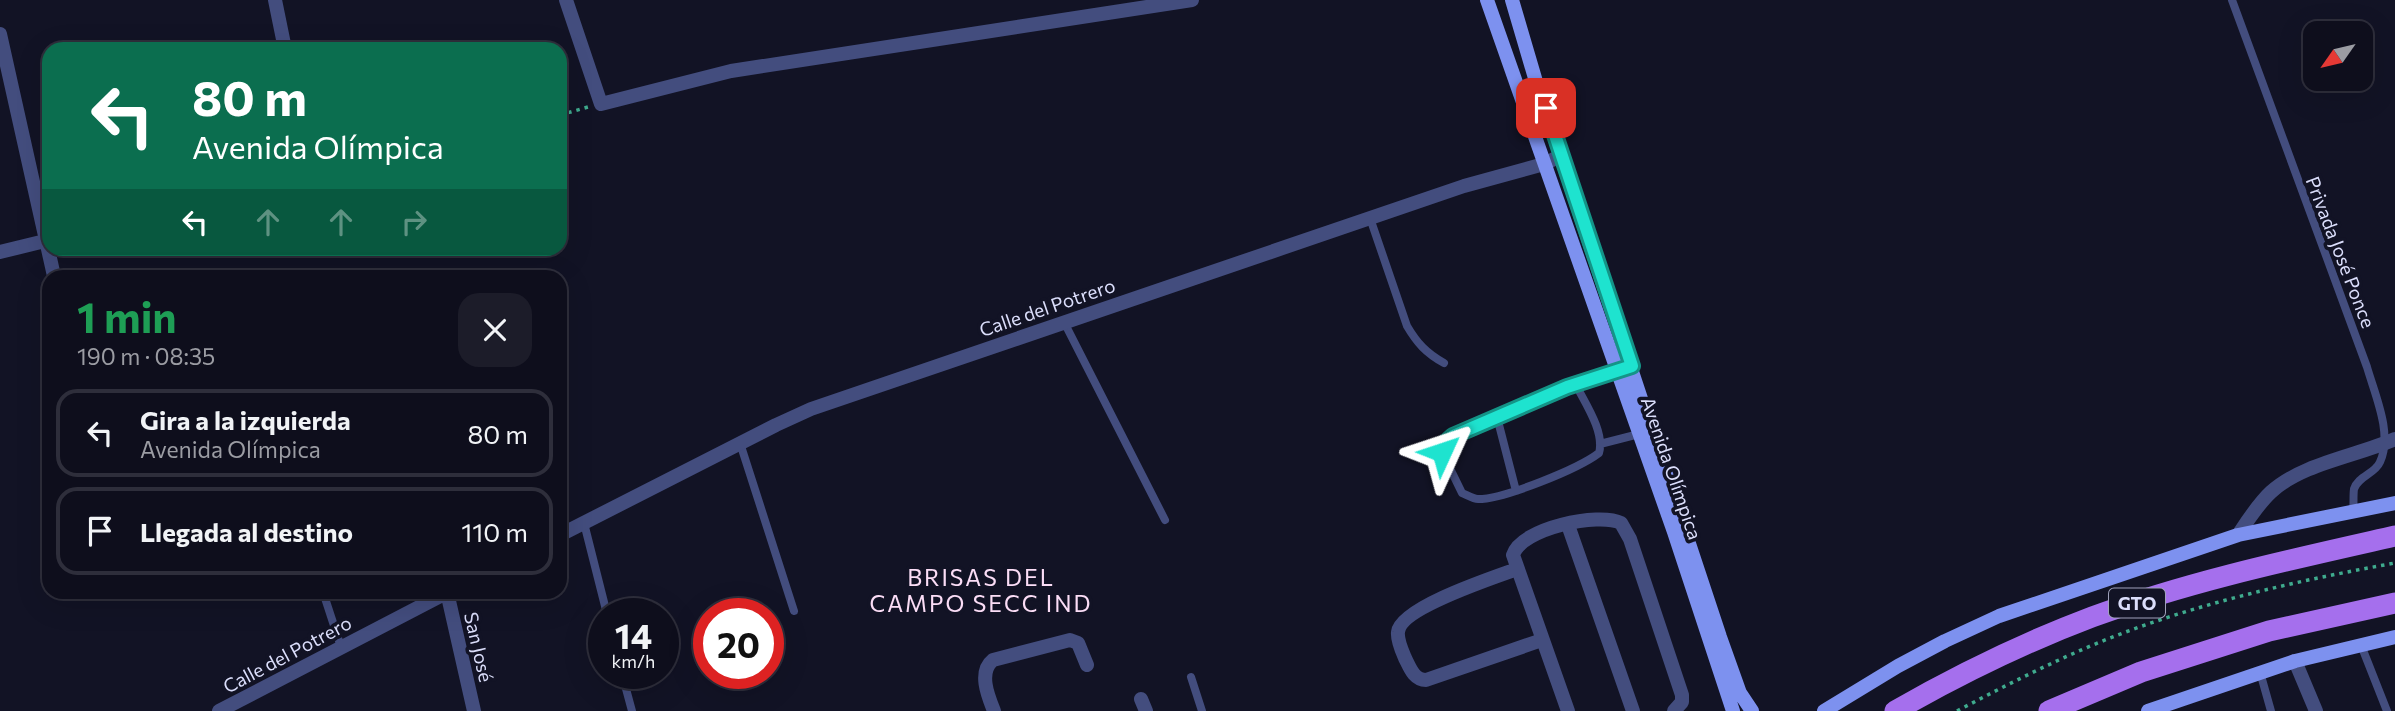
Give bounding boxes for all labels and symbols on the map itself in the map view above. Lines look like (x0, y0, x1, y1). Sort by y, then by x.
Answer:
north arrow (2303, 21, 2373, 91)
pin (1516, 78, 1576, 138)
street label: Privada José Ponce (2301, 173, 2381, 331)
street label: Calle del Potrero (976, 273, 1118, 341)
street label: Avenida Olímpica (1637, 394, 1707, 542)
position arrow (1405, 415, 1479, 489)
district label: BRISAS DEL CAMPO SECC IND (869, 563, 1093, 617)
road number: GTO (2109, 588, 2165, 618)
speed limit sign: 20 (693, 598, 784, 689)
street label: Calle del Potrero (219, 610, 355, 698)
street label: San José (460, 610, 498, 684)

